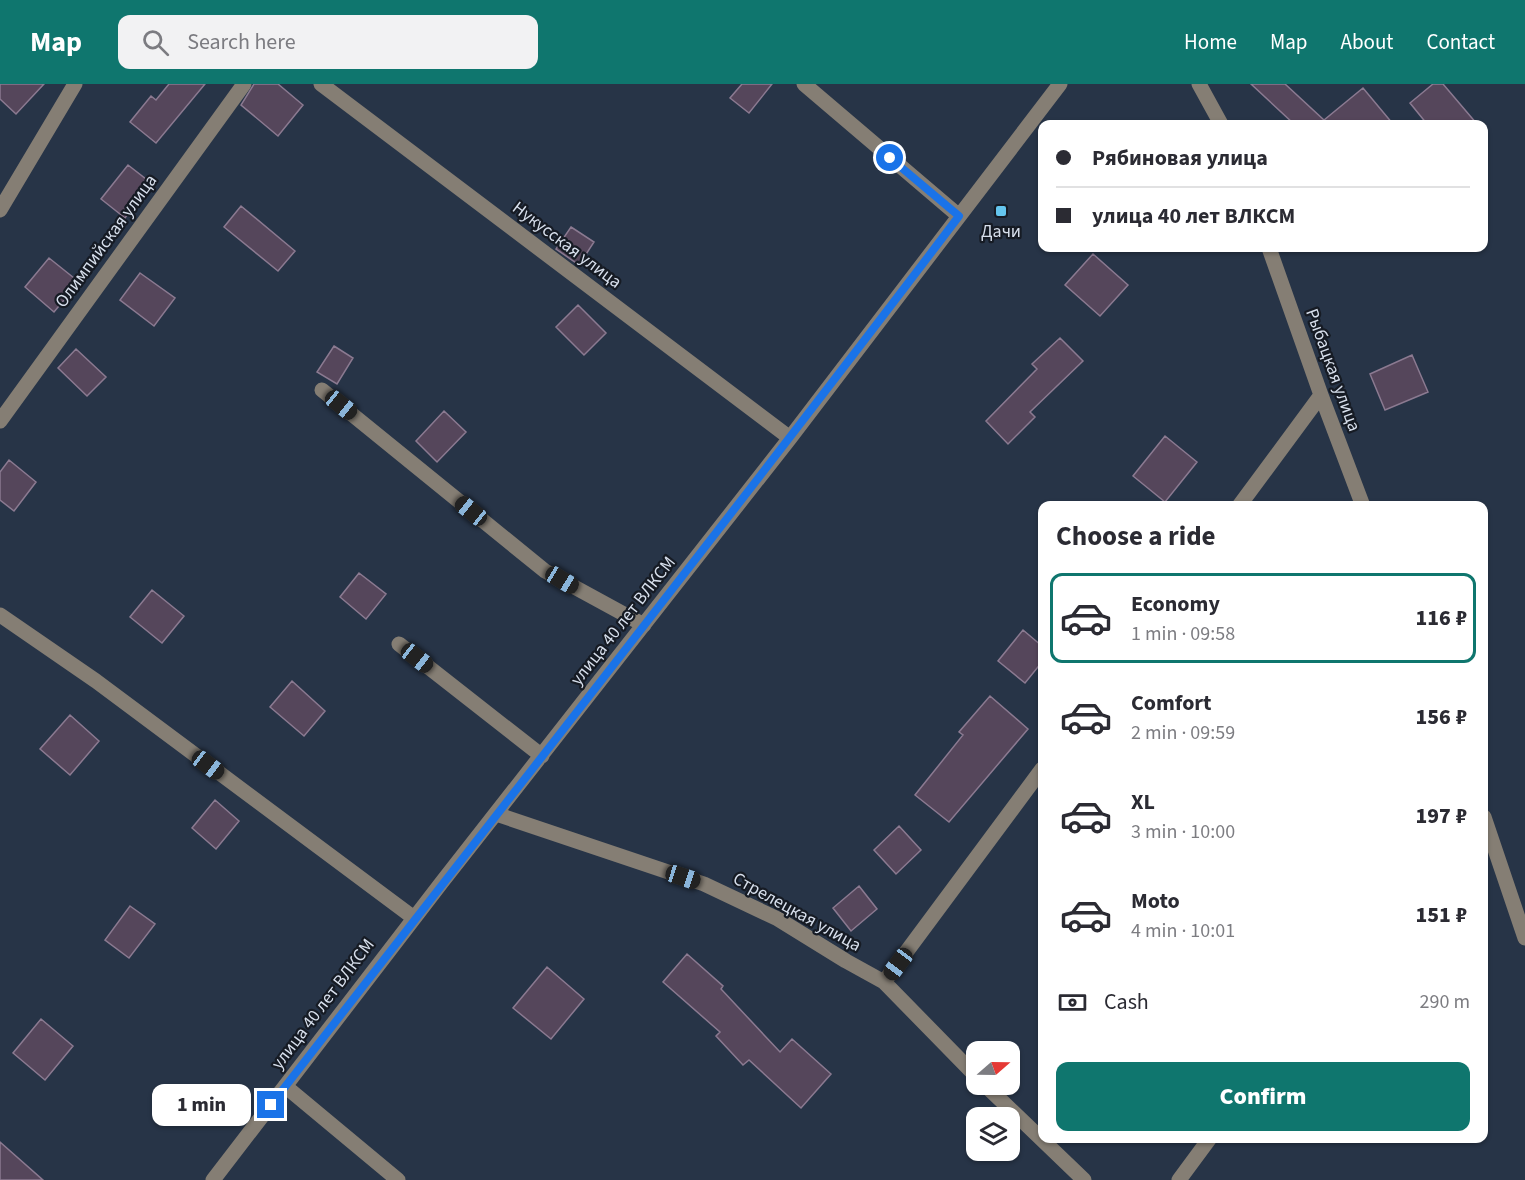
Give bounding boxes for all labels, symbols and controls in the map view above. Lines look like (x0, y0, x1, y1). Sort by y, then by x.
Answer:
search box (118, 15, 538, 69)
text: Map (30, 22, 82, 62)
icon: search (139, 26, 172, 59)
text: Search here (187, 26, 296, 58)
text: Home (1184, 27, 1237, 57)
text: Map (1270, 27, 1308, 57)
text: About (1341, 27, 1393, 57)
text: Contact (1426, 27, 1495, 57)
text: Рябиновая улица (1092, 142, 1268, 174)
route start (876, 144, 903, 171)
street label: Олимпийская улица (49, 169, 163, 313)
street label: Нукусская улица (507, 196, 627, 294)
text: улица 40 лет ВЛКСМ (1092, 200, 1295, 232)
marker: Дачи (994, 204, 1008, 218)
place label: Дачи (981, 219, 1021, 244)
street label: Рыбацкая улица (1299, 305, 1367, 435)
car (321, 387, 361, 423)
car (451, 493, 491, 529)
text: Choose a ride (1056, 517, 1216, 556)
street label: улица 40 лет ВЛКСМ (565, 551, 681, 691)
car (542, 563, 582, 597)
text: Economy (1131, 588, 1220, 620)
icon: car (1059, 591, 1113, 645)
text: 116 ₽ (1416, 602, 1467, 634)
text: 1 min · 09:58 (1131, 620, 1235, 648)
car (397, 640, 437, 676)
text: Comfort (1131, 687, 1212, 719)
icon: car (1059, 690, 1113, 744)
text: 156 ₽ (1416, 701, 1467, 733)
text: 2 min · 09:59 (1131, 719, 1235, 747)
car (188, 747, 228, 783)
text: XL (1131, 786, 1155, 818)
icon: car (1059, 789, 1113, 843)
text: 197 ₽ (1416, 800, 1467, 832)
text: 3 min · 10:00 (1131, 818, 1235, 846)
car (663, 863, 703, 891)
street label: Стрелецкая улица (728, 866, 866, 958)
text: Moto (1131, 885, 1180, 917)
icon: car (1059, 888, 1113, 942)
text: 151 ₽ (1416, 899, 1467, 931)
text: 4 min · 10:01 (1131, 917, 1235, 945)
street label: улица 40 лет ВЛКСМ (265, 933, 381, 1075)
car (880, 944, 916, 984)
icon: cash (1056, 986, 1089, 1019)
text: Cash (1104, 986, 1149, 1018)
text: 290 m (1420, 988, 1470, 1016)
north arrow (966, 1041, 1020, 1095)
map controls (966, 1041, 1020, 1161)
button: Confirm (1056, 1062, 1470, 1131)
callout: 1 min (151, 1084, 250, 1126)
text: 1 min (177, 1091, 226, 1119)
route end (257, 1091, 284, 1118)
button: layers (966, 1107, 1020, 1161)

